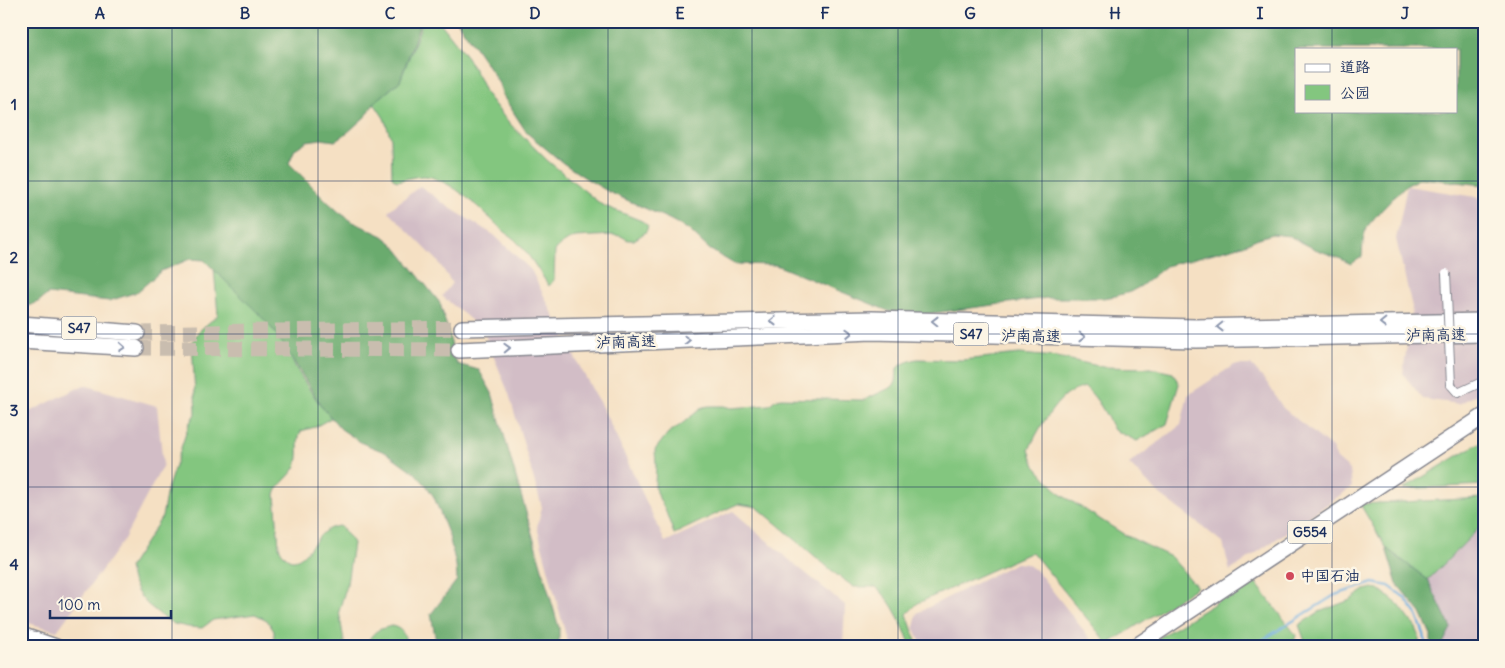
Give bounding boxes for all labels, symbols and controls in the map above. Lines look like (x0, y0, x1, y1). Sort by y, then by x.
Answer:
text: A (95, 3, 105, 23)
text: B (240, 3, 251, 23)
text: C (385, 3, 396, 23)
text: D (529, 3, 541, 23)
text: E (675, 3, 685, 23)
text: F (820, 3, 830, 23)
text: G (964, 3, 976, 23)
text: H (1109, 3, 1121, 23)
text: I (1257, 3, 1264, 23)
text: J (1401, 3, 1410, 23)
legend (1295, 48, 1458, 112)
text: 道路 (1340, 57, 1370, 76)
text: 公园 (1340, 83, 1370, 102)
text: 1 (11, 94, 17, 114)
text: 2 (10, 247, 19, 267)
one-way arrow (931, 315, 939, 326)
road number: S47 (62, 316, 96, 339)
one-way arrow (768, 316, 776, 327)
one-way arrow (1378, 318, 1386, 328)
one-way arrow (1216, 321, 1224, 332)
road number: S47 (954, 322, 988, 346)
street label: 泸南高速 (1406, 324, 1466, 345)
street label: 泸南高速 (1001, 325, 1061, 346)
one-way arrow (846, 327, 854, 338)
street label: 泸南高速 (596, 331, 656, 352)
one-way arrow (1078, 332, 1086, 342)
one-way arrow (683, 334, 691, 345)
one-way arrow (119, 341, 127, 352)
one-way arrow (503, 342, 511, 353)
text: 3 (9, 400, 19, 420)
road number: G554 (1288, 520, 1332, 544)
text: 4 (9, 554, 19, 574)
place label: 中国石油 (1300, 566, 1360, 585)
marker: 中国石油 (1284, 570, 1296, 582)
scale bar (50, 588, 171, 620)
text: 100 m (58, 595, 100, 614)

